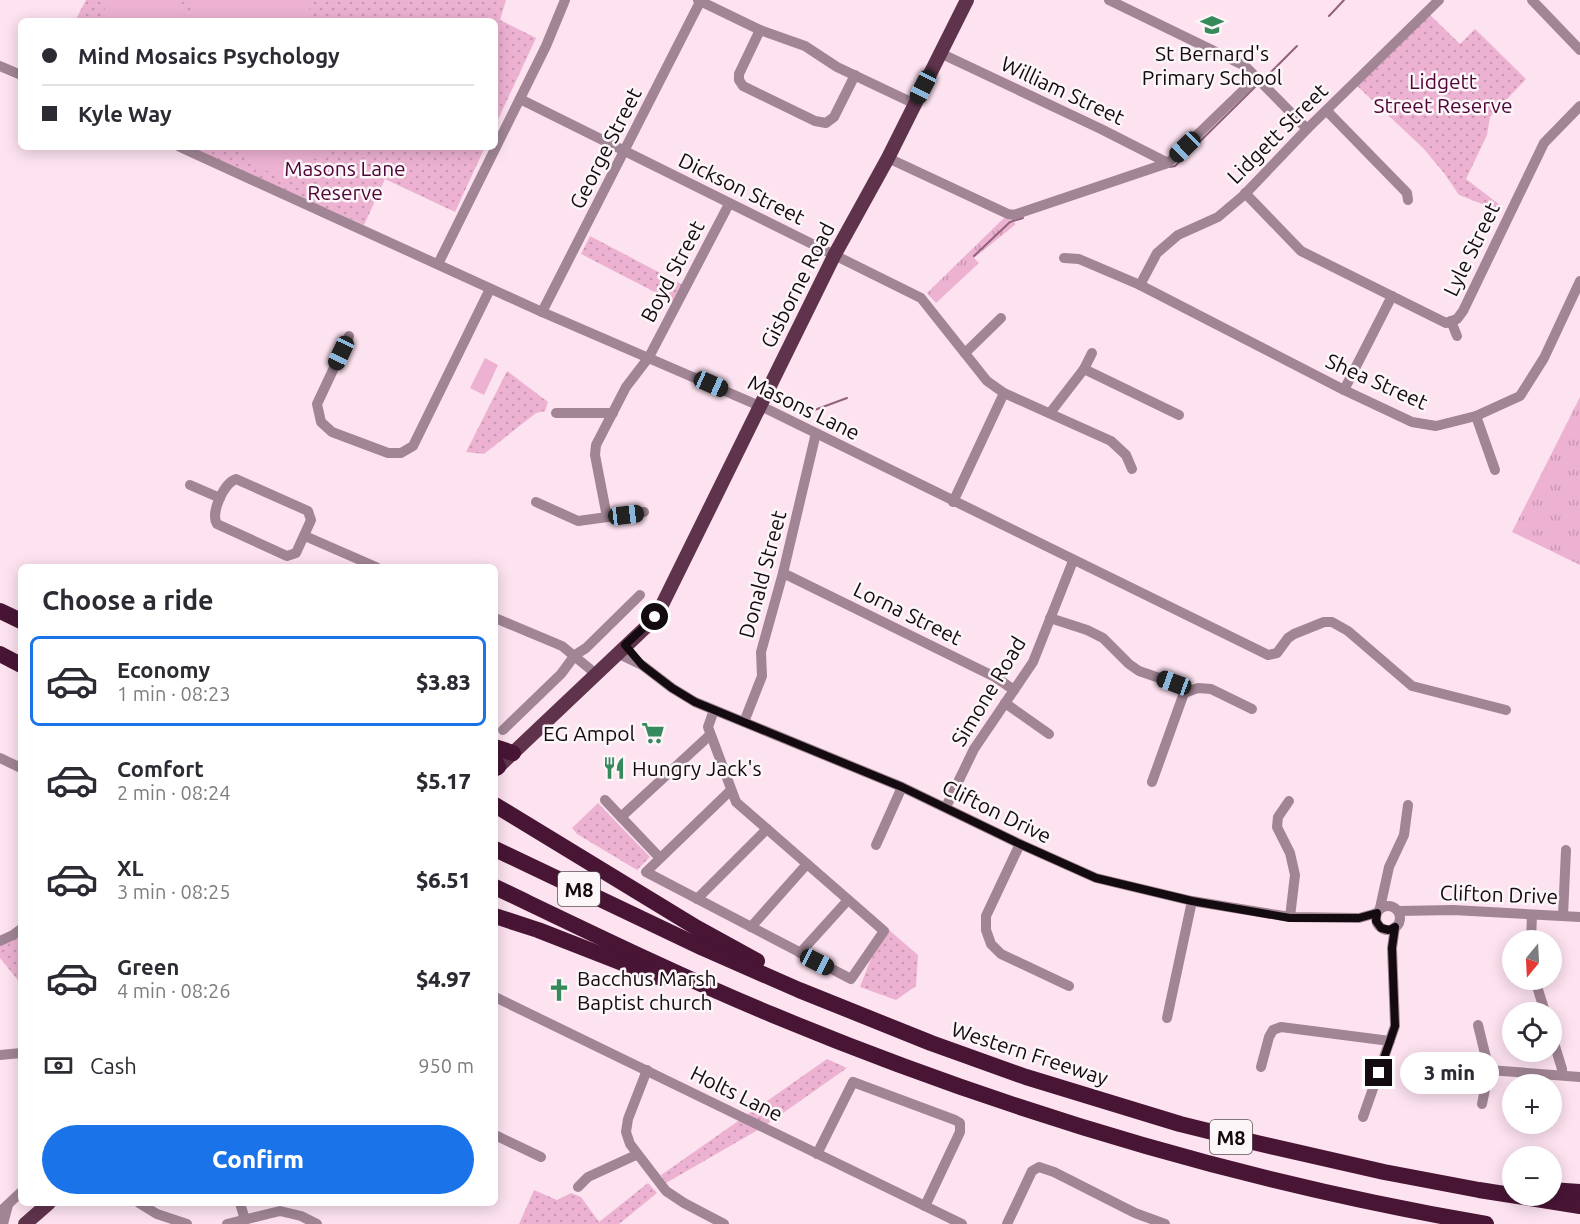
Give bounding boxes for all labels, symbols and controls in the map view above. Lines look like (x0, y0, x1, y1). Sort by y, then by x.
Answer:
school or university icon: St Bernard's Primary School (1199, 12, 1225, 38)
place label: St Bernard's Primary School (1142, 41, 1282, 89)
text: Mind Mosaics Psychology (78, 43, 340, 68)
street label: William Street (997, 51, 1129, 129)
car (907, 67, 939, 107)
park label: Lidgett Street Reserve (1374, 69, 1513, 117)
street label: Lidgett Street (1222, 78, 1332, 188)
street label: George Street (564, 83, 646, 213)
text: Kyle Way (78, 101, 172, 126)
car (1166, 128, 1204, 166)
street label: Dickson Street (675, 147, 809, 229)
park label: Masons Lane Reserve (284, 156, 406, 204)
street label: Lyle Street (1438, 198, 1504, 300)
street label: Boyd Street (635, 216, 709, 326)
street label: Gisborne Road (755, 218, 839, 352)
car (325, 333, 357, 373)
street label: Shea Street (1322, 348, 1432, 414)
car (691, 368, 731, 400)
street label: Masons Lane (744, 370, 864, 444)
car (607, 504, 645, 526)
street label: Donald Street (733, 508, 791, 640)
street label: Lorna Street (850, 577, 966, 649)
text: Choose a ride (42, 585, 214, 615)
route start (641, 603, 668, 630)
street label: Simone Road (946, 632, 1030, 750)
icon: car (45, 654, 99, 708)
text: Economy (117, 657, 210, 682)
car (1154, 668, 1194, 698)
text: $3.83 (416, 669, 471, 694)
text: 1 min · 08:23 (117, 682, 231, 705)
supermarket icon: EG Ampol (640, 720, 666, 746)
place label: EG Ampol (543, 721, 635, 745)
icon: car (45, 753, 99, 807)
restaurant icon: Hungry Jack's (601, 755, 627, 781)
text: Comfort (117, 756, 204, 781)
place label: Hungry Jack's (632, 756, 762, 780)
text: $5.17 (416, 768, 471, 793)
street label: Clifton Drive (939, 774, 1055, 848)
text: 2 min · 08:24 (117, 781, 231, 804)
icon: car (45, 852, 99, 906)
text: XL (117, 855, 144, 880)
text: $6.51 (416, 867, 471, 892)
road number: M8 (558, 872, 600, 906)
text: 3 min · 08:25 (117, 880, 231, 903)
street label: Clifton Drive (1439, 880, 1559, 908)
north arrow (1502, 930, 1562, 990)
map controls (1502, 930, 1562, 1206)
car (797, 946, 837, 978)
icon: car (45, 951, 99, 1005)
text: Green (117, 954, 179, 979)
text: $4.97 (416, 966, 471, 991)
place label: Bacchus Marsh Baptist church (577, 966, 717, 1014)
church icon: Bacchus Marsh Baptist church (546, 977, 572, 1003)
text: 4 min · 08:26 (117, 979, 231, 1002)
button: locate (1502, 1002, 1562, 1062)
street label: Western Freeway (949, 1016, 1111, 1090)
icon: cash (42, 1049, 75, 1082)
callout: 3 min (1400, 1052, 1499, 1094)
text: Cash (90, 1053, 137, 1078)
text: 950 m (418, 1054, 474, 1077)
route end (1365, 1059, 1392, 1086)
street label: Holts Lane (687, 1060, 787, 1126)
text: 3 min (1424, 1061, 1475, 1084)
button: + (1502, 1074, 1562, 1134)
road number: M8 (1210, 1120, 1252, 1154)
button: Confirm (42, 1125, 474, 1194)
button: − (1502, 1146, 1562, 1206)

